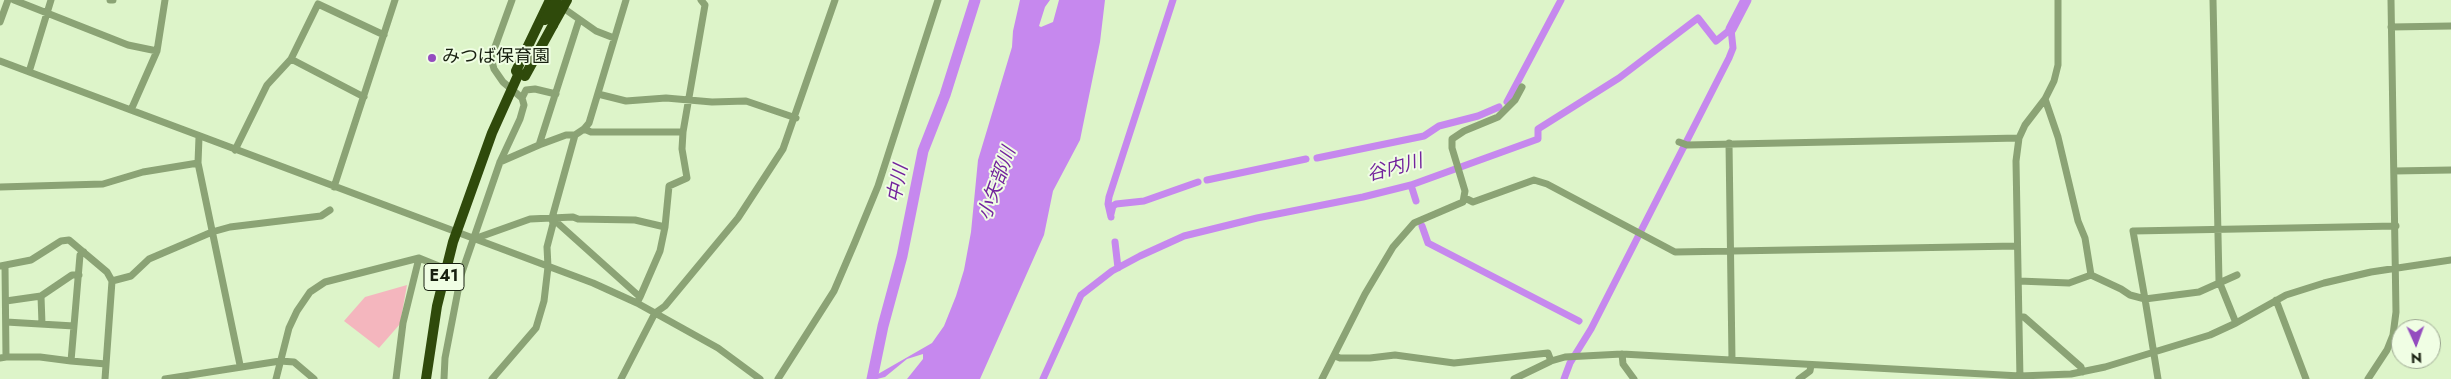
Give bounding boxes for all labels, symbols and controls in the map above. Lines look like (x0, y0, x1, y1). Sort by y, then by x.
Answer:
place label: みつば保育園 (442, 47, 550, 69)
marker: みつば保育園 (426, 52, 438, 64)
water label: 小矢部川 (974, 144, 1022, 224)
water label: 谷内川 (1365, 151, 1425, 187)
water label: 中川 (884, 163, 914, 205)
road number: E41 (424, 264, 464, 290)
north arrow (2391, 319, 2441, 369)
text: N (2411, 348, 2422, 368)

